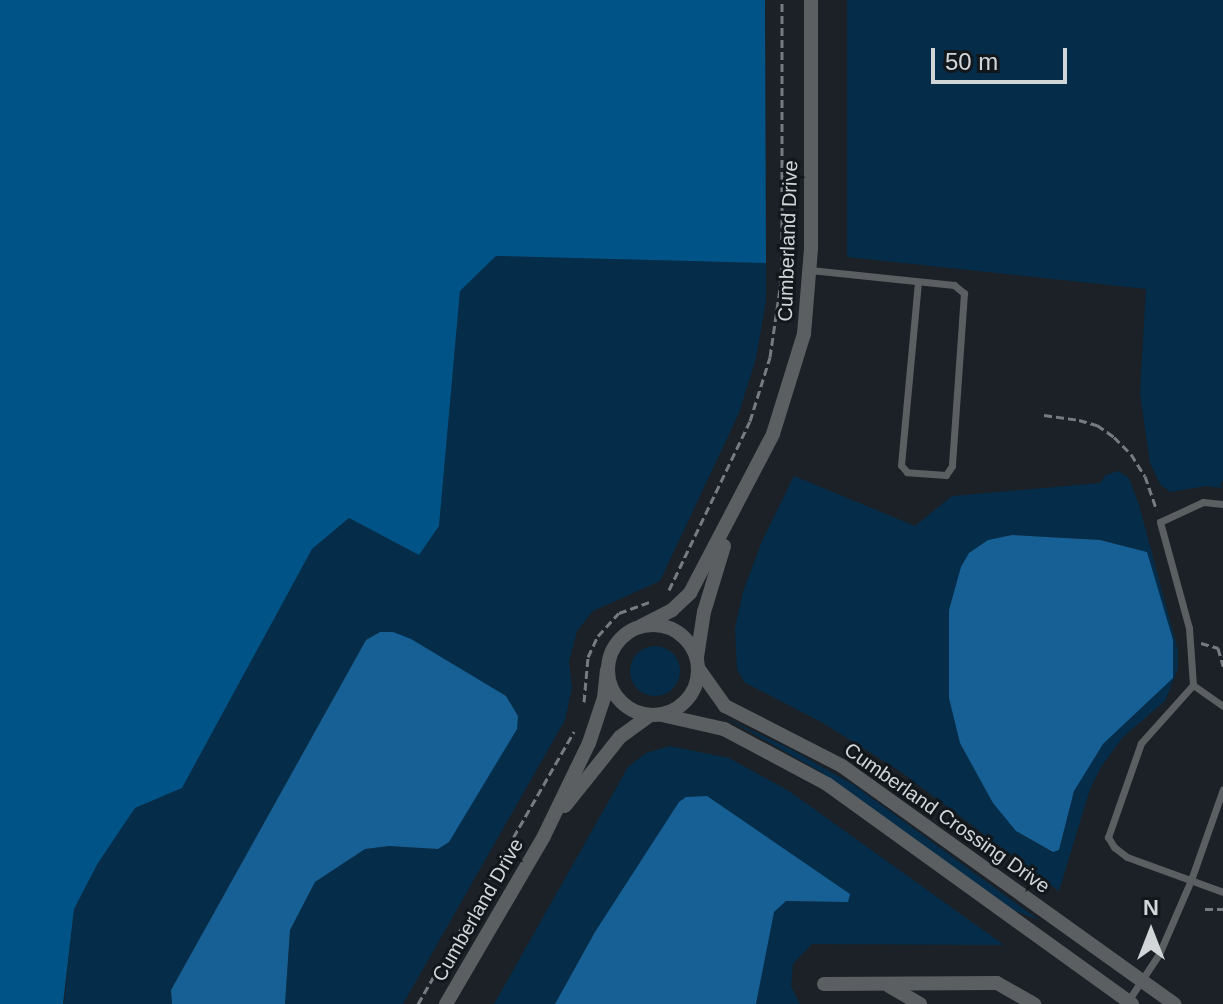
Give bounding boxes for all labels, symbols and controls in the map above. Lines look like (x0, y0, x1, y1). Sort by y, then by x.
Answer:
scale bar (935, 32, 1071, 82)
text: 50 m (945, 48, 998, 75)
street label: Cumberland Drive (773, 160, 803, 322)
street label: Cumberland Crossing Drive (840, 738, 1054, 898)
street label: Cumberland Drive (427, 834, 529, 986)
north arrow (1111, 892, 1191, 972)
text: N (1143, 895, 1159, 920)

